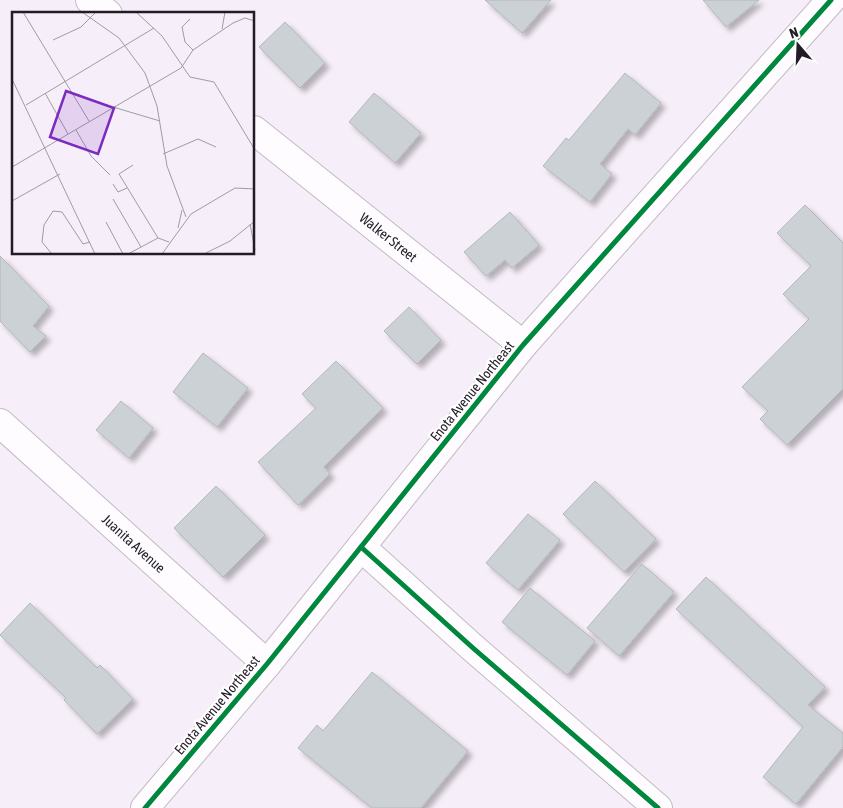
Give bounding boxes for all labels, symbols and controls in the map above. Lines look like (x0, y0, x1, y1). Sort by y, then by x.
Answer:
inset map (12, 12, 255, 255)
north arrow (773, 20, 823, 70)
text: N (787, 24, 800, 42)
street label: Walker Street (356, 210, 420, 265)
street label: Enota Avenue Northeast (427, 338, 517, 444)
street label: Juanita Avenue (99, 511, 168, 576)
street label: Enota Avenue Northeast (171, 652, 263, 758)

